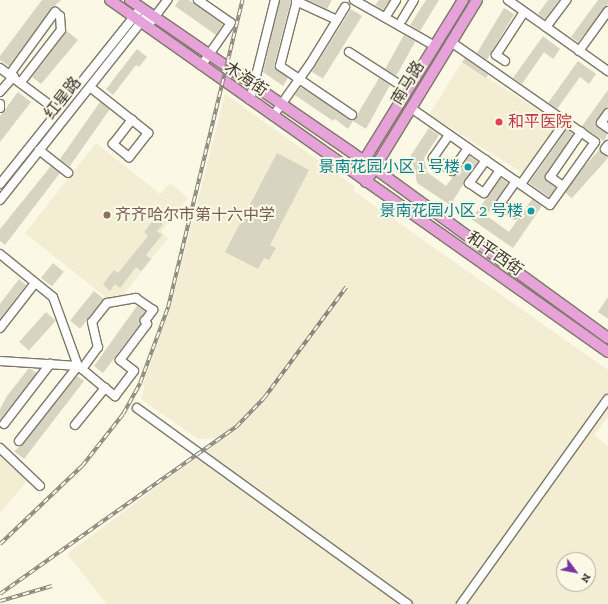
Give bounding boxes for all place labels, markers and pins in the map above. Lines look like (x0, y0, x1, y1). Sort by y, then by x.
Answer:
place label: 和平医院 (508, 112, 572, 132)
marker: 和平医院 (493, 116, 505, 128)
place label: 景南花园小区 1 号楼 (319, 157, 460, 177)
marker: 景南花园小区 1 号楼 (463, 162, 473, 172)
place label: 景南花园小区 2 号楼 (379, 201, 523, 221)
place label: 齐齐哈尔市第十六中学 (115, 205, 275, 225)
marker: 景南花园小区 2 号楼 (526, 206, 536, 216)
marker: 齐齐哈尔市第十六中学 (102, 210, 112, 220)

